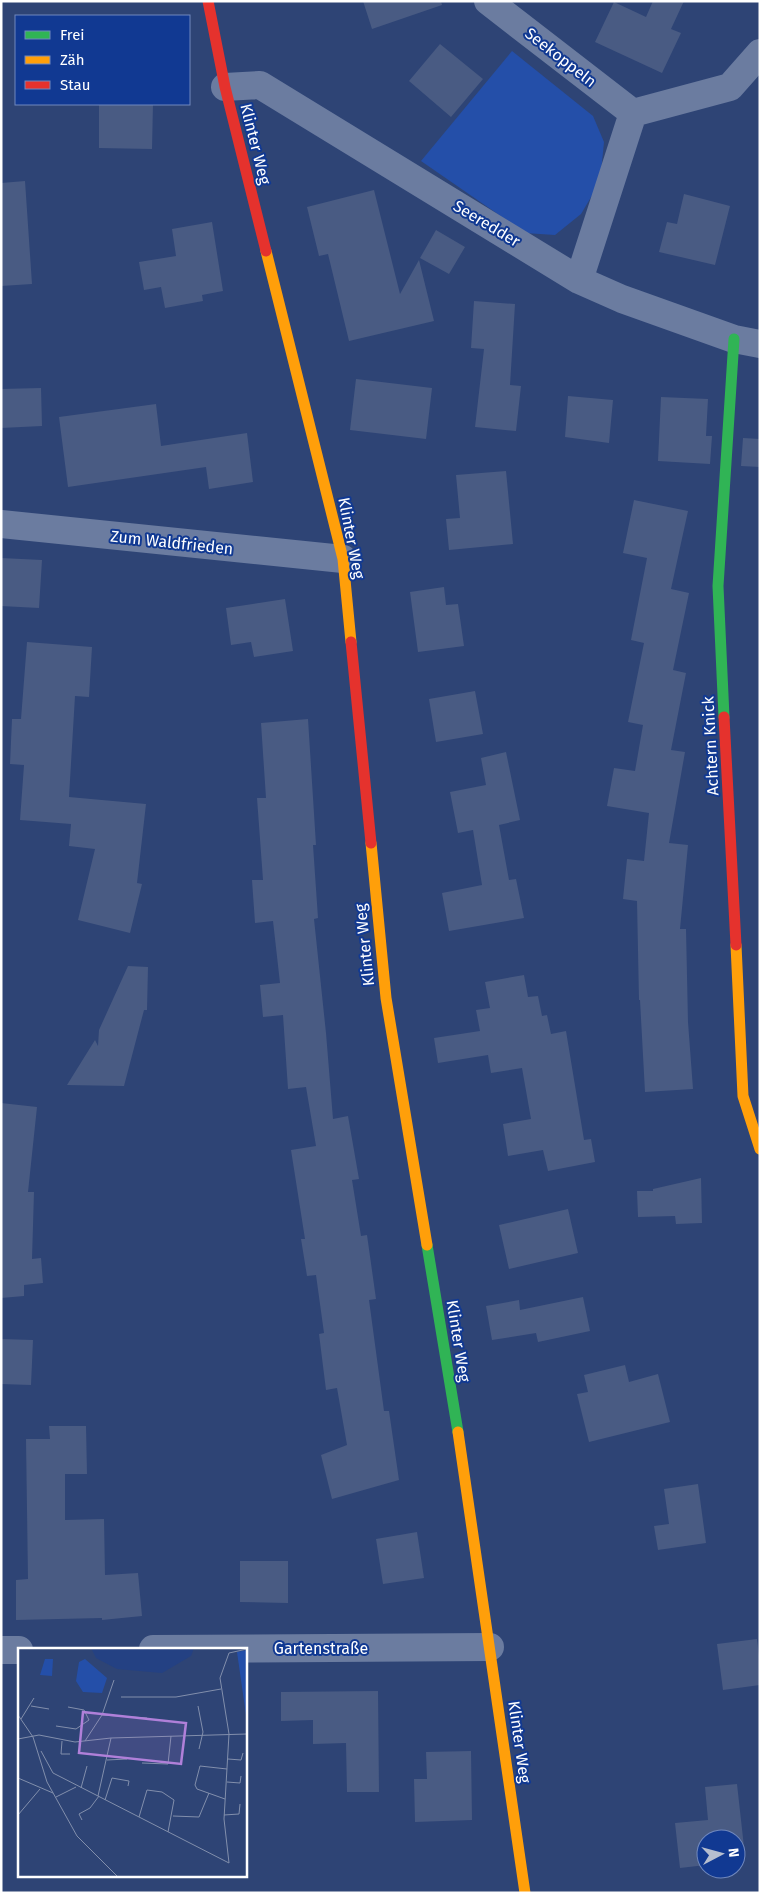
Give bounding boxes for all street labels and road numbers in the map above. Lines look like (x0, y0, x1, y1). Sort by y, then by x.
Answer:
street label: Seekoppeln (521, 24, 600, 91)
street label: Klinter Weg (236, 102, 275, 187)
street label: Seeredder (450, 196, 524, 251)
street label: Klinter Weg (334, 496, 369, 581)
street label: Zum Waldfrieden (110, 527, 234, 558)
street label: Achtern Knick (698, 695, 723, 796)
street label: Klinter Weg (351, 902, 378, 987)
street label: Klinter Weg (443, 1299, 474, 1384)
street label: Gartenstraße (274, 1639, 368, 1658)
street label: Klinter Weg (504, 1700, 535, 1785)

